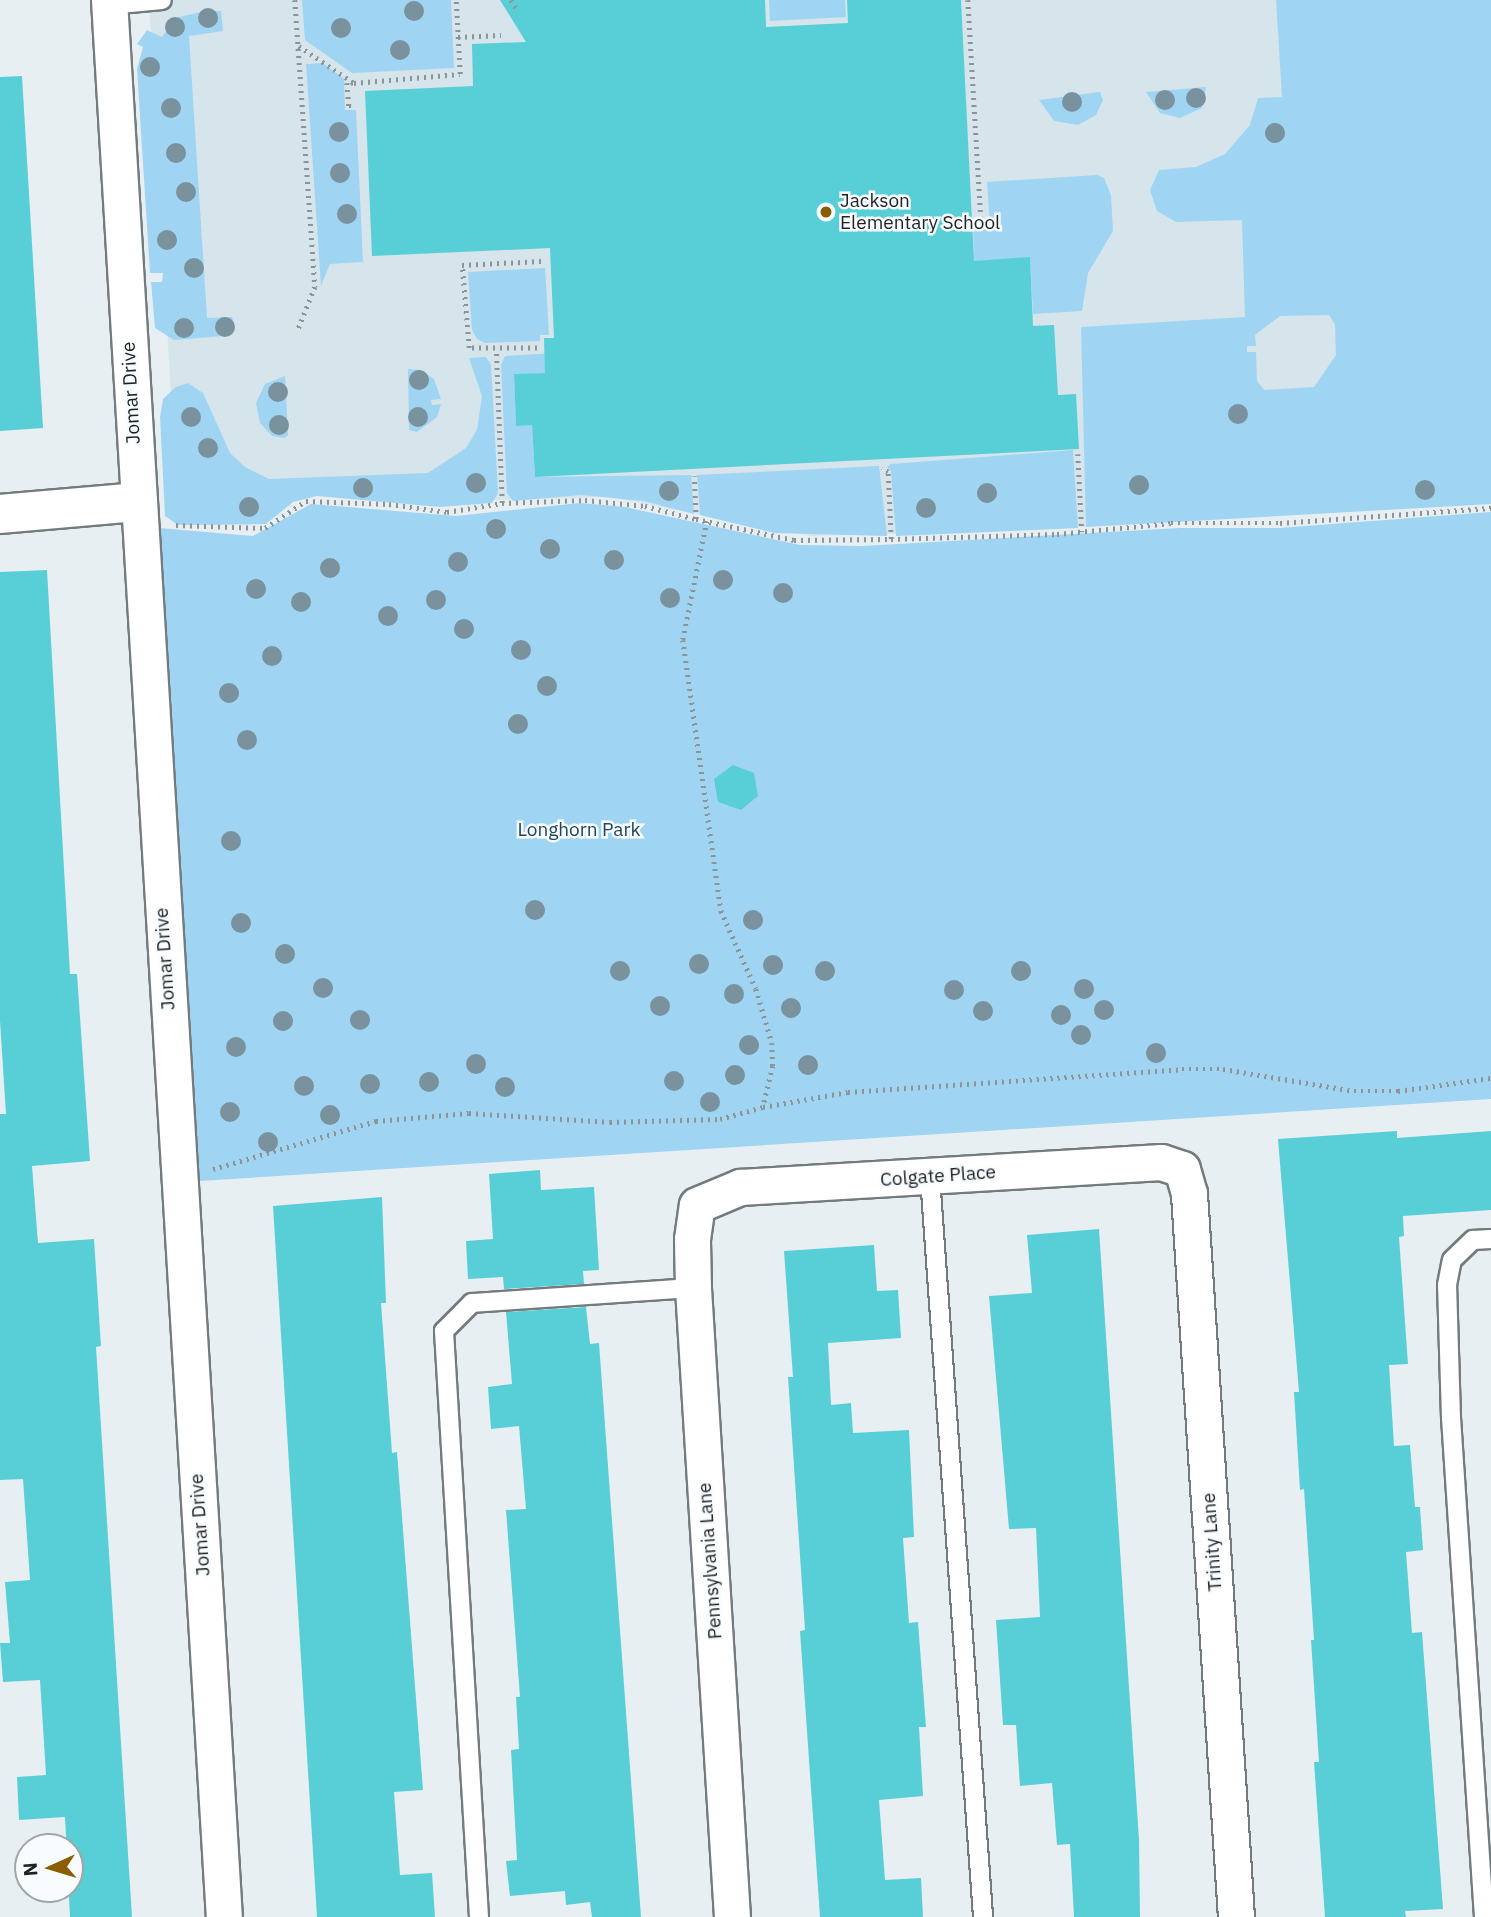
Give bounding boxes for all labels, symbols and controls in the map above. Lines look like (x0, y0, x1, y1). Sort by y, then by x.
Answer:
place label: Jackson Elementary School (840, 190, 1000, 234)
marker: Jackson Elementary School (818, 204, 834, 220)
street label: Jomar Drive (117, 341, 145, 445)
park label: Longhorn Park (518, 819, 640, 841)
street label: Jomar Drive (150, 907, 180, 1011)
street label: Colgate Place (879, 1161, 997, 1191)
street label: Jomar Drive (185, 1473, 215, 1577)
street label: Pennsylvania Lane (693, 1482, 727, 1640)
street label: Trinity Lane (1197, 1492, 1227, 1592)
north arrow (14, 1833, 84, 1903)
text: N (18, 1862, 42, 1877)

